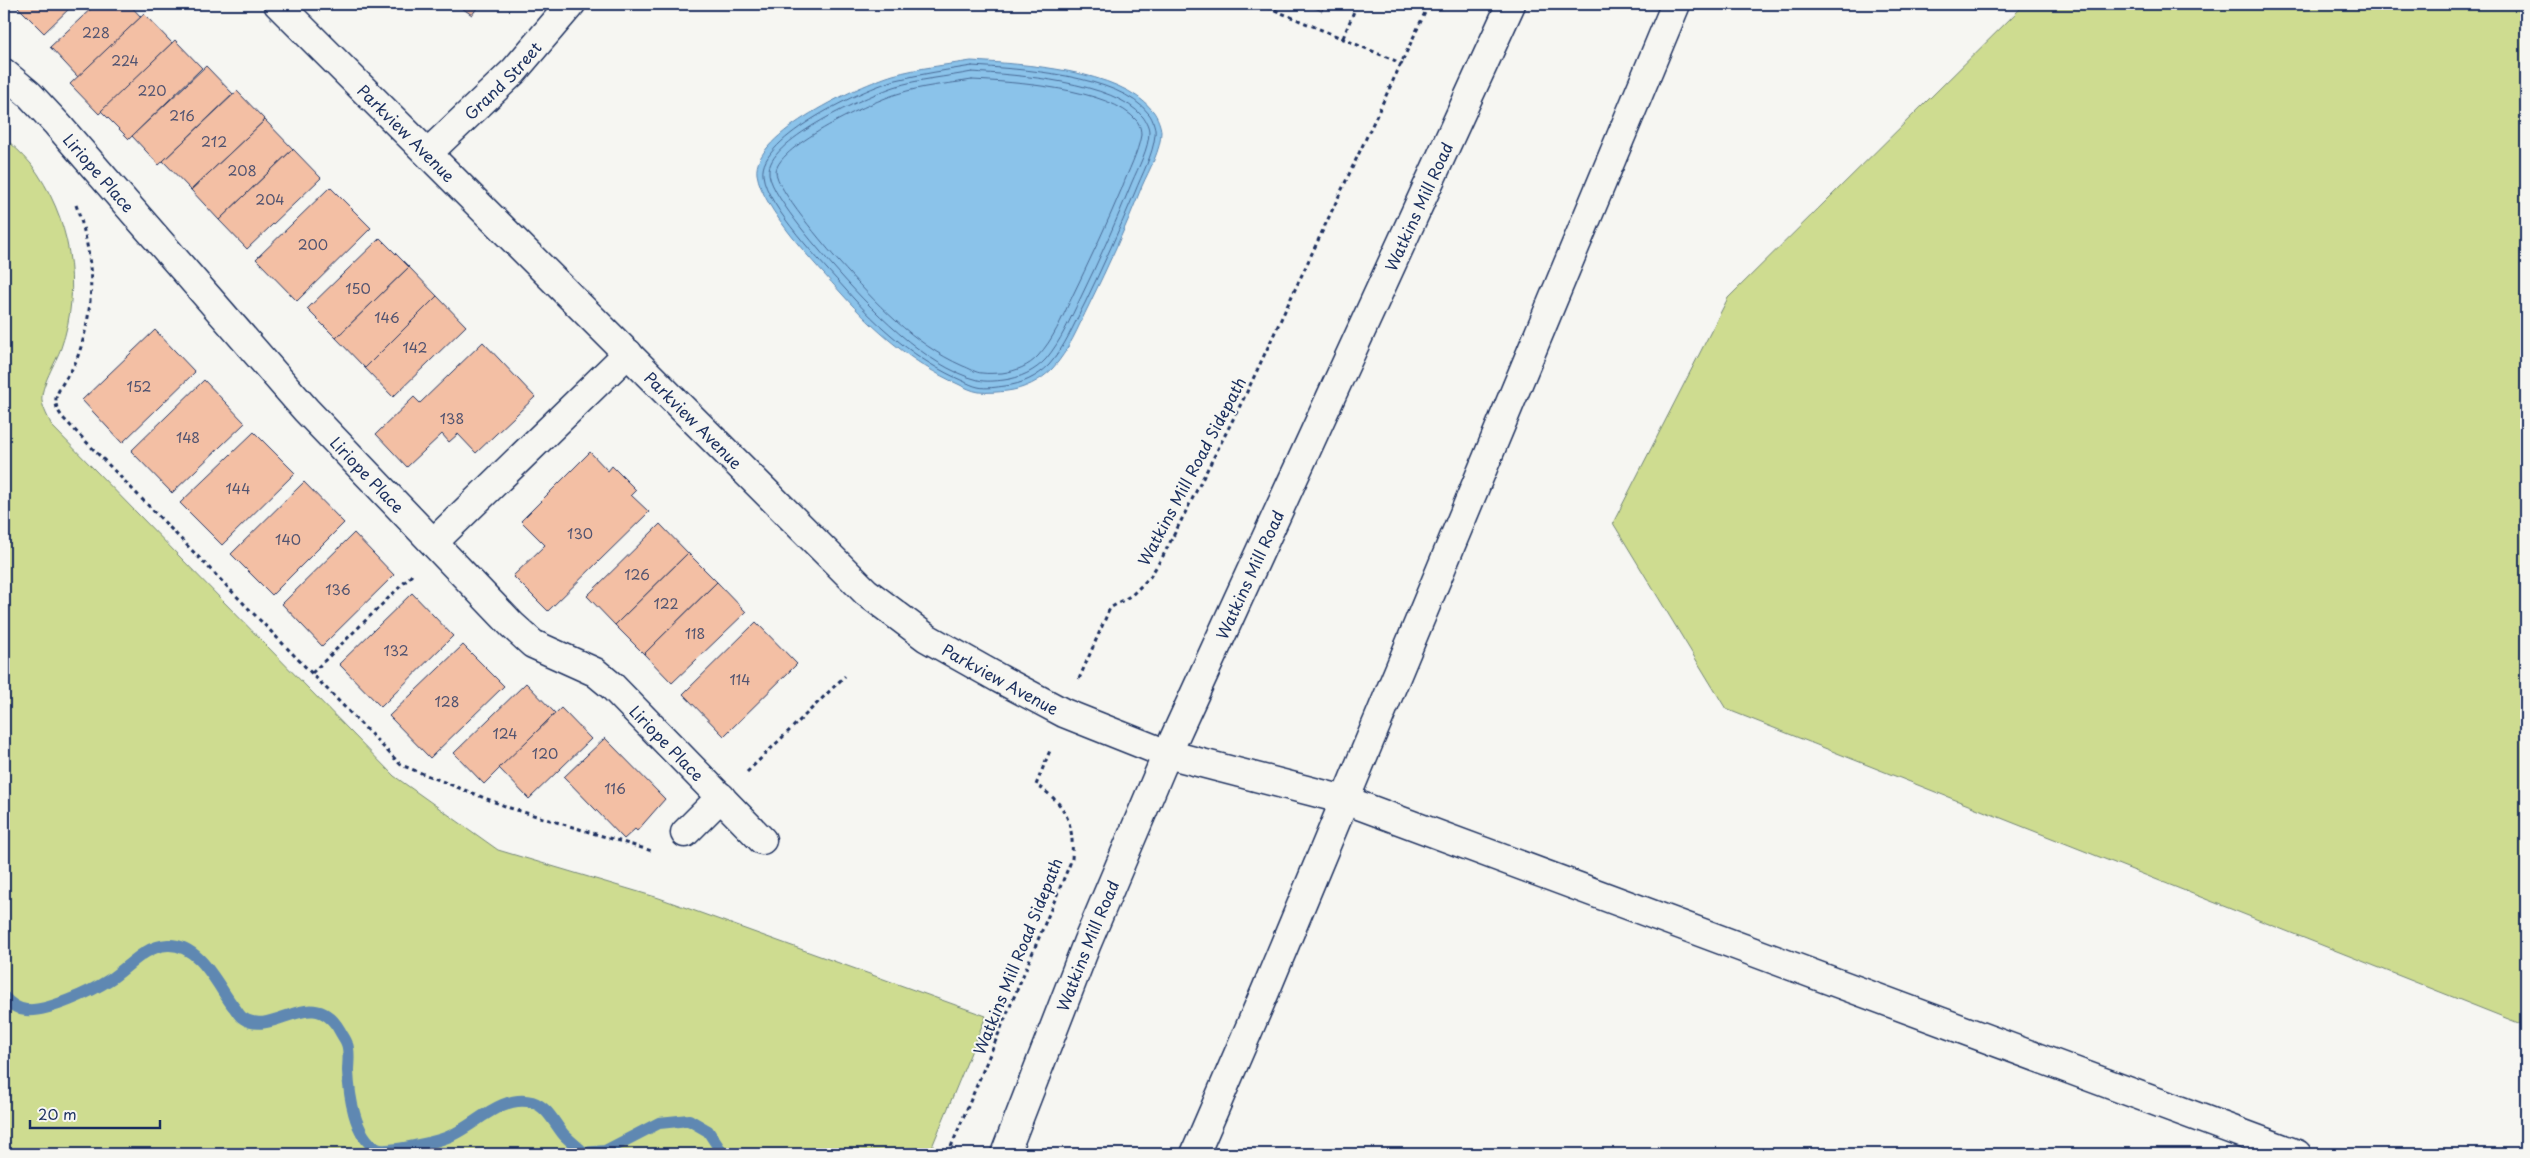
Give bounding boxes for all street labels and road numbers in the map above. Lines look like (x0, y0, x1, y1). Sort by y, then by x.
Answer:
street label: Grand Street (458, 35, 547, 125)
street label: Parkview Avenue (352, 78, 461, 187)
street label: Liriope Place (58, 128, 140, 217)
street label: Watkins Mill Road (1378, 138, 1458, 275)
street label: Parkview Avenue (640, 366, 748, 474)
street label: Watkins Mill Road Sidepath (1131, 372, 1251, 570)
street label: Liriope Place (325, 431, 410, 518)
street label: Watkins Mill Road (1209, 506, 1289, 643)
street label: Parkview Avenue (938, 637, 1063, 720)
street label: Liriope Place (624, 699, 710, 786)
street label: Watkins Mill Road Sidepath (966, 854, 1068, 1058)
street label: Watkins Mill Road (1050, 876, 1124, 1015)

